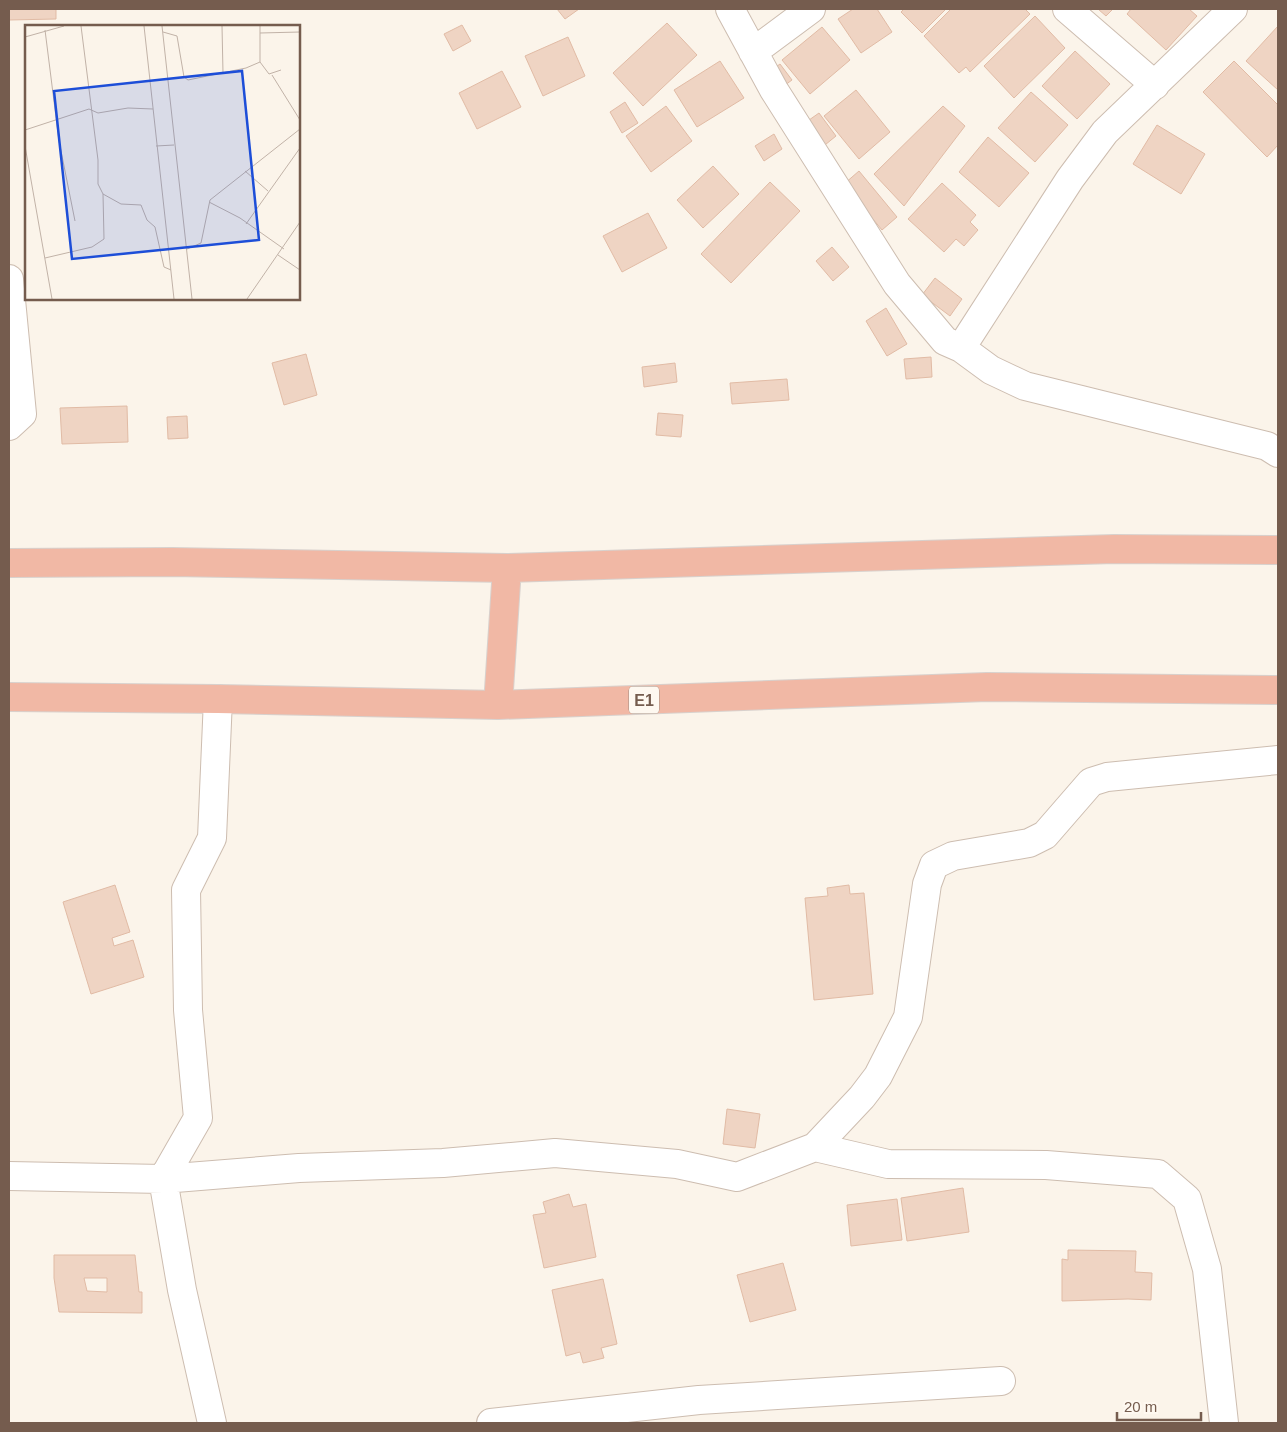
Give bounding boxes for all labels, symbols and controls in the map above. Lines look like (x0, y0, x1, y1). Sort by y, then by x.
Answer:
inset map (25, 25, 300, 300)
road number: E1 (629, 686, 659, 714)
scale bar (1117, 1390, 1201, 1422)
text: 20 m (1124, 1398, 1157, 1415)

